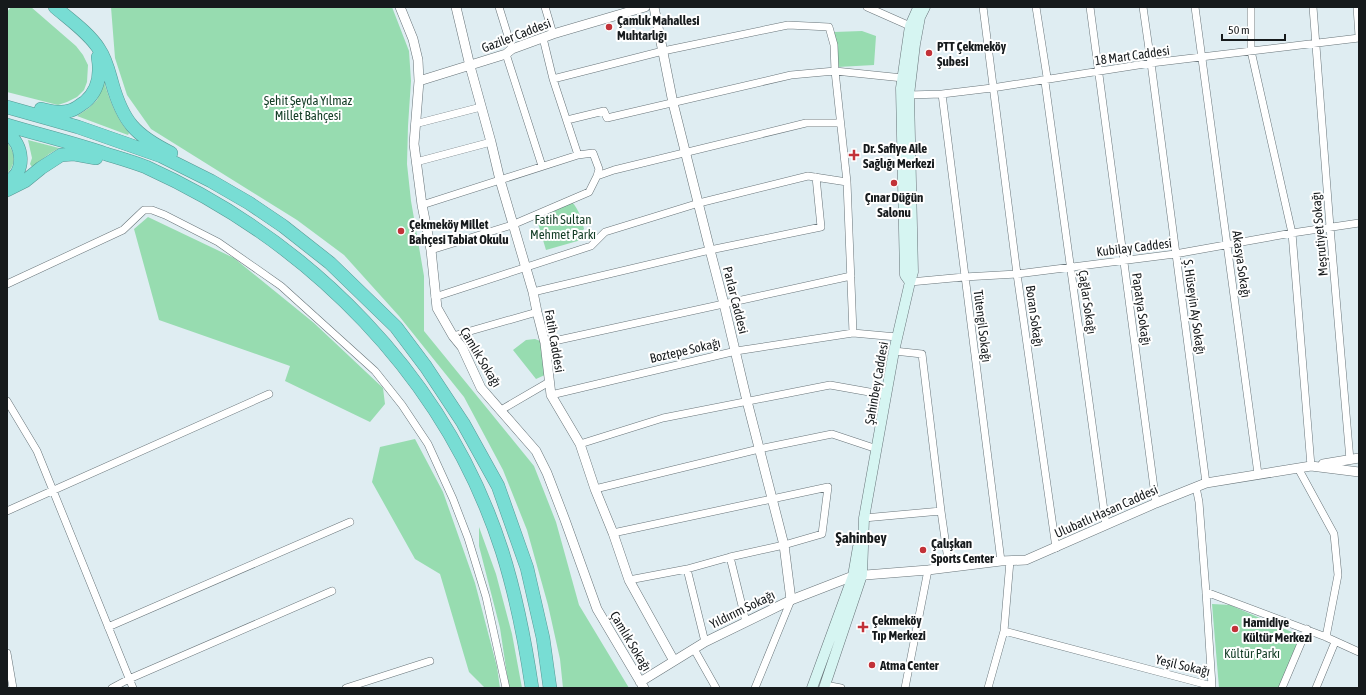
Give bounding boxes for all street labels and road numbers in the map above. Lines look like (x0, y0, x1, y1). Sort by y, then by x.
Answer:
street label: Gaziler Caddesi (479, 15, 553, 56)
street label: 18 Mart Caddesi (1094, 43, 1171, 68)
street label: Meşrutiyet Sokağı (1308, 191, 1331, 277)
street label: Akasya Sokağı (1229, 230, 1254, 299)
street label: Kubilay Caddesi (1095, 235, 1173, 260)
street label: Ş. Hüseyin Ay Sokağı (1180, 259, 1209, 355)
street label: Parlar Caddesi (720, 265, 751, 335)
street label: Çağlar Sokağı (1076, 269, 1099, 335)
street label: Papatya Sokağı (1129, 272, 1154, 346)
street label: Boran Sokağı (1023, 284, 1046, 348)
street label: Tütengil Sokağı (971, 289, 994, 363)
street label: Fatih Caddesi (542, 308, 567, 374)
street label: Çamlık Sokağı (457, 325, 504, 390)
street label: Boztepe Sokağı (648, 335, 722, 366)
street label: Şahinbey Caddesi (862, 340, 891, 426)
street label: Ulubatlı Hasan Caddesi (1052, 482, 1160, 541)
street label: Yıldırım Sokağı (707, 587, 777, 632)
street label: Çamlık Sokağı (607, 609, 654, 674)
street label: Yeşil Sokağı (1154, 652, 1212, 679)

